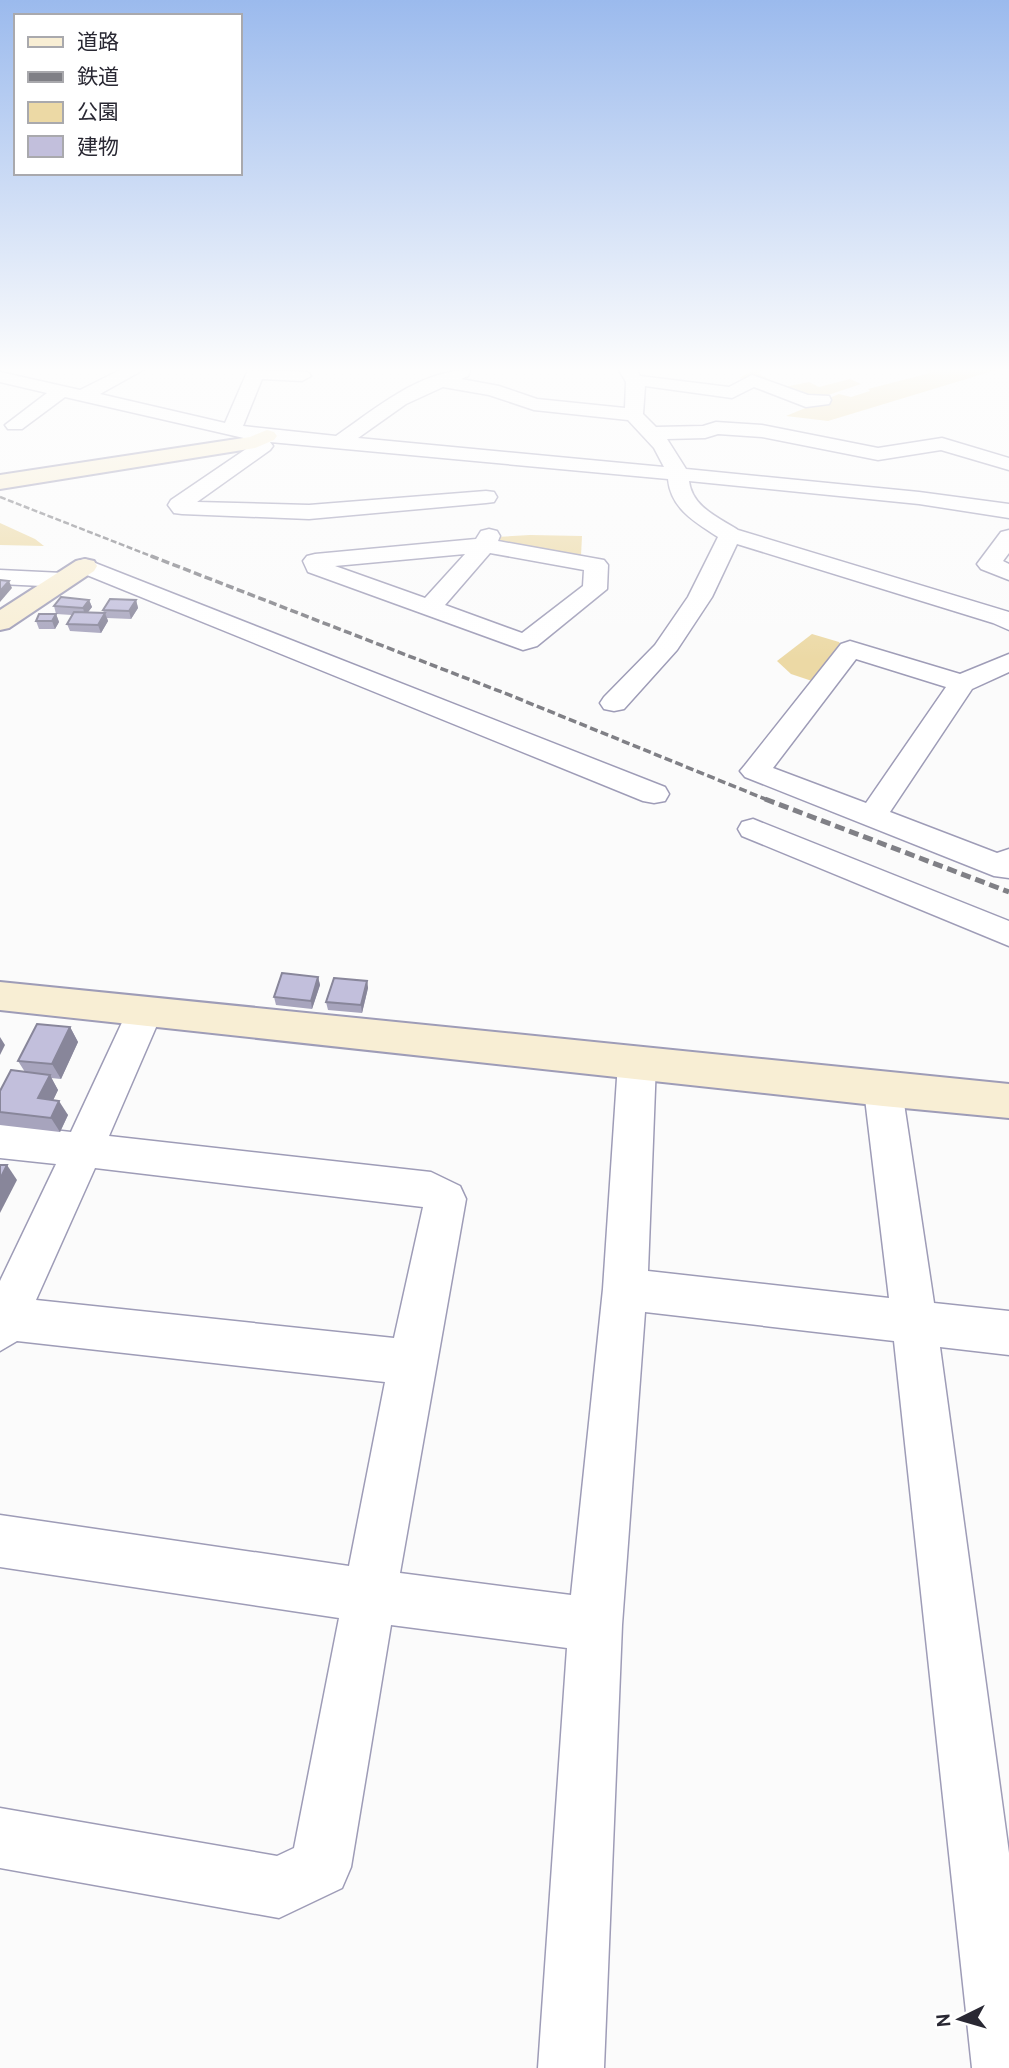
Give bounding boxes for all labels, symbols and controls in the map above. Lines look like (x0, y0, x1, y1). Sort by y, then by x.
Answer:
legend (14, 14, 242, 175)
text: 道路 (77, 29, 119, 54)
text: 鉄道 (77, 64, 119, 89)
text: 公園 (77, 99, 119, 124)
text: 建物 (77, 134, 119, 159)
north arrow (925, 1984, 995, 2054)
text: N (932, 2013, 956, 2028)

